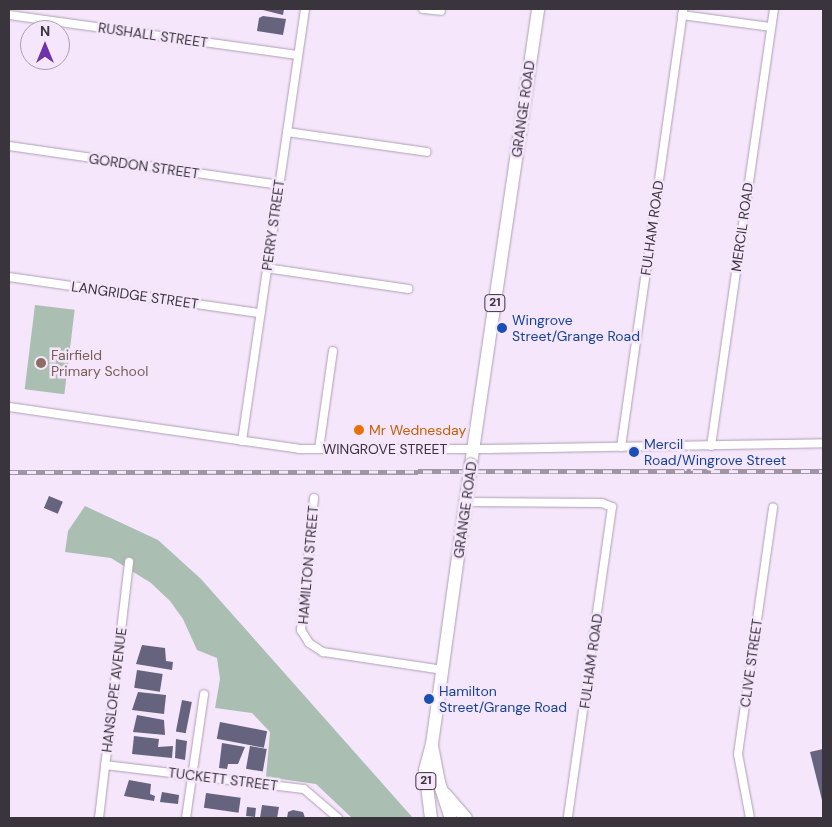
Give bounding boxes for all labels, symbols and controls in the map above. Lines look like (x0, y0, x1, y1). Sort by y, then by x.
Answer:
street label: RUSHALL STREET (97, 19, 209, 51)
north arrow (20, 20, 70, 70)
text: N (40, 22, 50, 40)
street label: GRANGE ROAD (508, 60, 538, 158)
street label: GORDON STREET (88, 150, 200, 182)
street label: PERRY STREET (258, 178, 288, 272)
street label: FULHAM ROAD (637, 179, 667, 277)
street label: MERCIL ROAD (727, 181, 757, 273)
street label: LANGRIDGE STREET (70, 278, 200, 312)
road number: 21 (484, 294, 506, 312)
place label: Wingrove Street/Grange Road (512, 312, 640, 344)
marker: Wingrove Street/Grange Road (496, 322, 508, 334)
place label: Fairfield Primary School (51, 347, 148, 380)
marker: Fairfield Primary School (35, 357, 47, 369)
place label: Mr Wednesday (369, 422, 466, 438)
marker: Mr Wednesday (353, 424, 365, 436)
place label: Mercil Road/Wingrove Street (644, 436, 786, 468)
street label: WINGROVE STREET (323, 441, 447, 457)
marker: Mercil Road/Wingrove Street (628, 446, 640, 458)
street label: GRANGE ROAD (450, 461, 480, 559)
street label: HAMILTON STREET (294, 505, 322, 625)
street label: FULHAM ROAD (576, 612, 606, 710)
street label: CLIVE STREET (736, 618, 766, 708)
street label: HANSLOPE AVENUE (98, 627, 130, 753)
place label: Hamilton Street/Grange Road (439, 683, 567, 716)
marker: Hamilton Street/Grange Road (423, 693, 435, 705)
street label: TUCKETT STREET (167, 764, 279, 794)
road number: 21 (415, 771, 437, 790)

